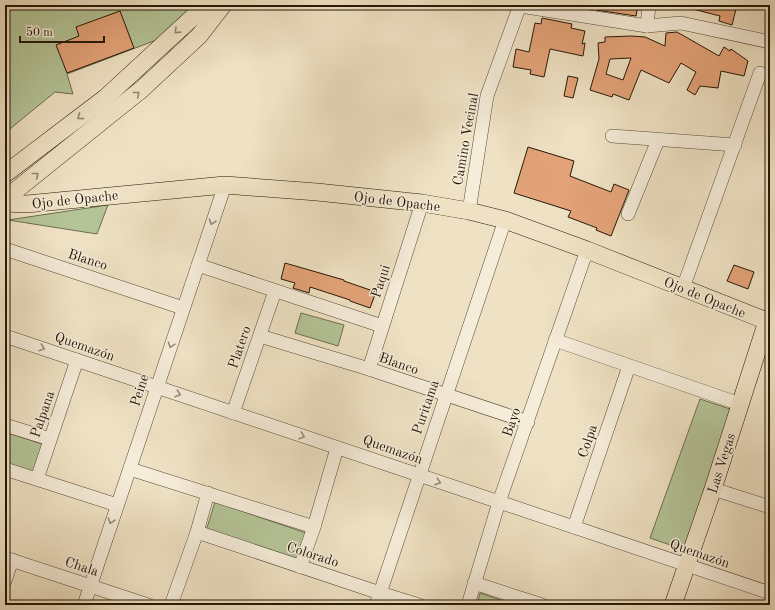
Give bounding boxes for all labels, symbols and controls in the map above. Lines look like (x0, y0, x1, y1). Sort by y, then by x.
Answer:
scale bar (20, 18, 104, 44)
text: 50 m (26, 26, 53, 39)
one-way arrow (174, 26, 182, 34)
one-way arrow (132, 91, 140, 98)
street label: Camino Vecinal (451, 92, 481, 187)
one-way arrow (77, 113, 84, 120)
one-way arrow (31, 173, 38, 180)
street label: Ojo de Opache (31, 188, 119, 212)
street label: Ojo de Opache (353, 190, 441, 214)
one-way arrow (208, 218, 217, 225)
street label: Blanco (66, 247, 109, 273)
street label: Paqui (369, 263, 393, 300)
street label: Ojo de Opache (662, 275, 748, 321)
street label: Platero (226, 324, 254, 371)
street label: Quemazón (53, 330, 117, 364)
one-way arrow (167, 342, 176, 349)
one-way arrow (38, 344, 45, 352)
street label: Blanco (377, 351, 420, 377)
street label: Peine (128, 372, 152, 408)
street label: Puritama (410, 378, 442, 436)
street label: Palpana (28, 389, 57, 439)
one-way arrow (175, 390, 182, 398)
street label: Bayo (500, 406, 523, 439)
street label: Colpa (576, 423, 600, 460)
one-way arrow (298, 431, 305, 439)
street label: Las Vegas (706, 431, 738, 495)
street label: Quemazón (361, 433, 425, 467)
one-way arrow (435, 477, 442, 485)
one-way arrow (108, 518, 116, 525)
street label: Quemazón (668, 537, 732, 571)
street label: Colorado (285, 540, 341, 570)
street label: Chala (63, 555, 100, 579)

